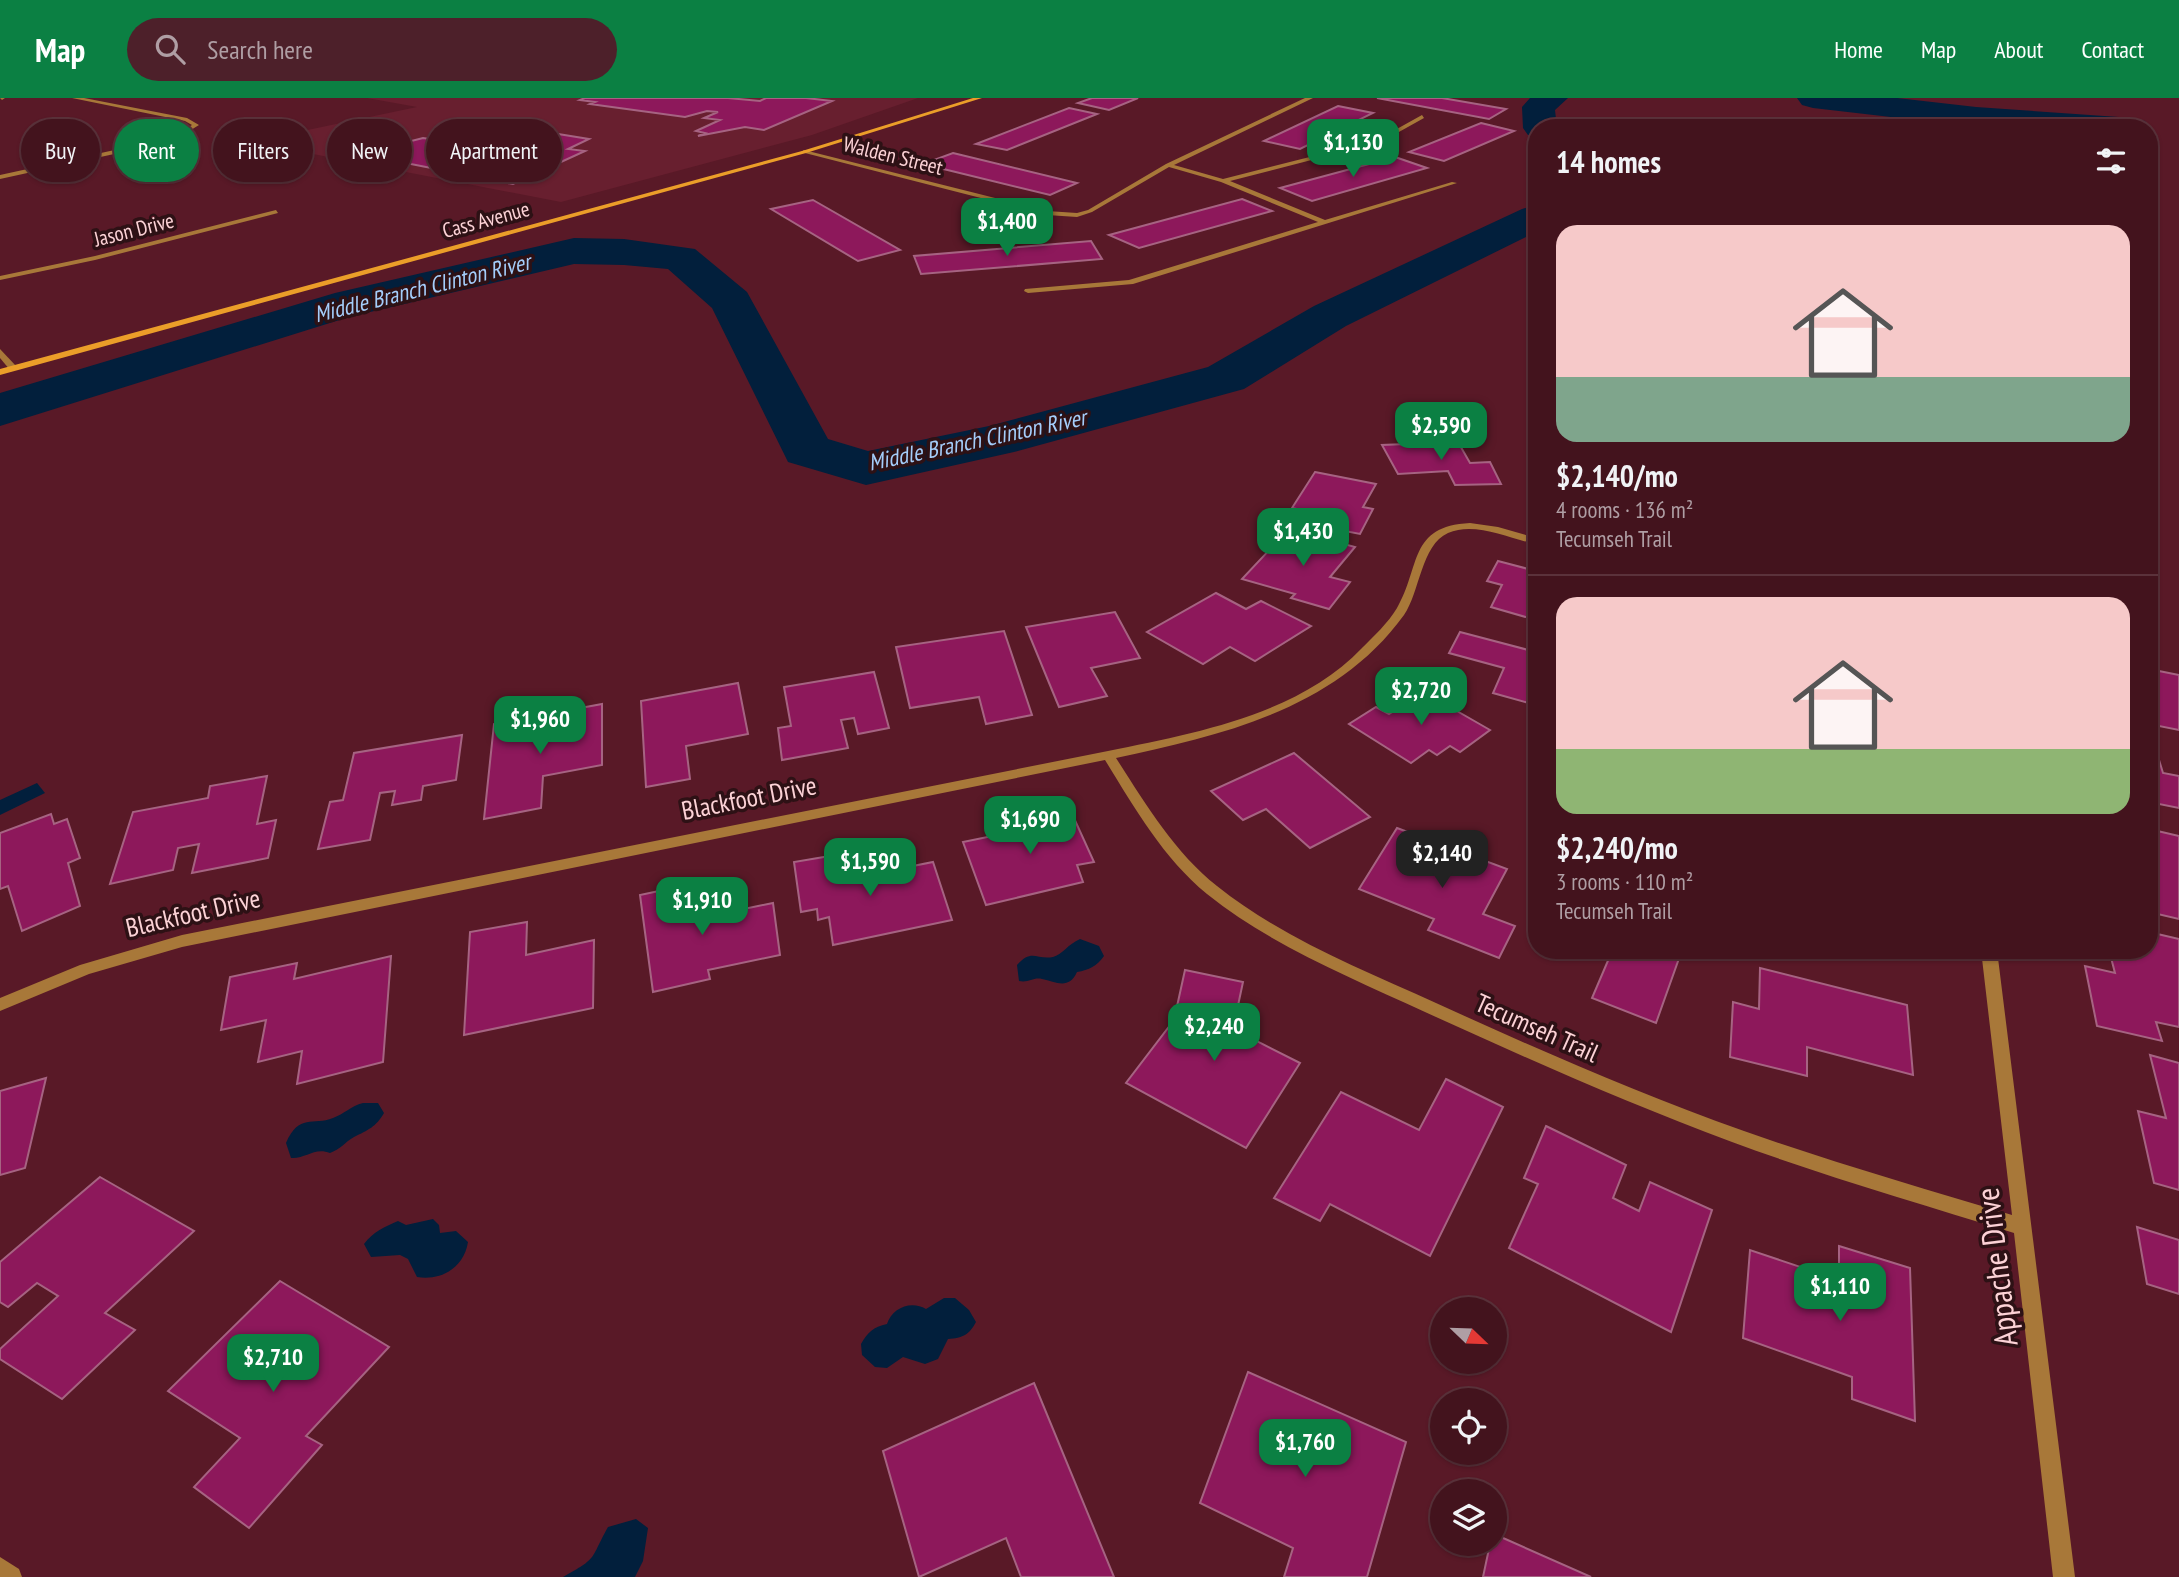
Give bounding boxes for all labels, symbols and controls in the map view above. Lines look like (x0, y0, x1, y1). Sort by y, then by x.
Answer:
search box (127, 18, 617, 81)
text: Map (35, 28, 85, 71)
icon: search (151, 30, 189, 68)
text: Search here (207, 33, 313, 66)
text: Home (1834, 34, 1883, 65)
text: Map (1921, 34, 1956, 65)
text: About (1994, 34, 2043, 65)
text: Contact (2081, 34, 2144, 65)
chip: Buy (21, 119, 100, 182)
chip: Rent (114, 119, 199, 182)
chip: Filters (213, 119, 313, 182)
chip: New (327, 119, 412, 182)
chip: Apartment (426, 119, 562, 182)
pin: $1,130 (1296, 120, 1410, 179)
text: $1,130 (1323, 127, 1383, 156)
street label: Walden Street (841, 130, 946, 181)
text: 14 homes (1556, 142, 1661, 181)
icon: filters (2092, 142, 2130, 180)
street label: Cass Avenue (439, 195, 532, 244)
pin: $1,400 (950, 198, 1064, 258)
text: $1,400 (977, 206, 1037, 235)
street label: Jason Drive (90, 207, 177, 253)
water label: Middle Branch Clinton River (311, 246, 537, 328)
icon: home (1780, 270, 1906, 396)
water label: Middle Branch Clinton River (865, 402, 1092, 477)
pin: $2,590 (1384, 402, 1498, 462)
text: $2,590 (1411, 410, 1471, 439)
text: $2,140/mo (1556, 456, 1678, 495)
text: 4 rooms · 136 m² (1556, 495, 1693, 524)
pin: $1,430 (1246, 508, 1360, 568)
text: $1,430 (1273, 516, 1333, 545)
text: Tecumseh Trail (1556, 524, 1672, 553)
icon: home (1780, 642, 1906, 768)
pin: $2,720 (1364, 668, 1478, 727)
text: $2,720 (1391, 675, 1451, 704)
pin: $1,960 (483, 696, 597, 756)
text: $1,960 (510, 704, 570, 733)
street label: Blackfoot Drive (679, 768, 819, 827)
pin: $1,690 (973, 796, 1087, 856)
text: $1,690 (1000, 804, 1060, 833)
text: $2,240/mo (1556, 828, 1678, 867)
pin: $2,140 (1385, 830, 1499, 890)
pin: $1,590 (813, 838, 927, 898)
text: $2,140 (1412, 838, 1472, 867)
text: $1,590 (840, 846, 900, 875)
text: 3 rooms · 110 m² (1556, 867, 1693, 896)
pin: $1,910 (645, 878, 759, 937)
street label: Blackfoot Drive (122, 881, 263, 944)
text: $1,910 (672, 885, 732, 914)
text: Tecumseh Trail (1556, 896, 1672, 925)
street label: Tecumseh Trail (1470, 986, 1604, 1069)
pin: $2,240 (1157, 1004, 1271, 1063)
text: $2,240 (1184, 1011, 1244, 1040)
street label: Appache Drive (1965, 1185, 2027, 1349)
pin: $1,110 (1783, 1264, 1897, 1323)
text: $1,110 (1810, 1271, 1870, 1300)
north arrow (1430, 1297, 1507, 1374)
map controls (1430, 1297, 1507, 1556)
pin: $2,710 (216, 1334, 330, 1394)
text: $2,710 (243, 1342, 303, 1371)
button: locate (1430, 1388, 1507, 1465)
pin: $1,760 (1248, 1420, 1362, 1479)
text: $1,760 (1275, 1427, 1335, 1456)
button: layers (1430, 1479, 1507, 1556)

